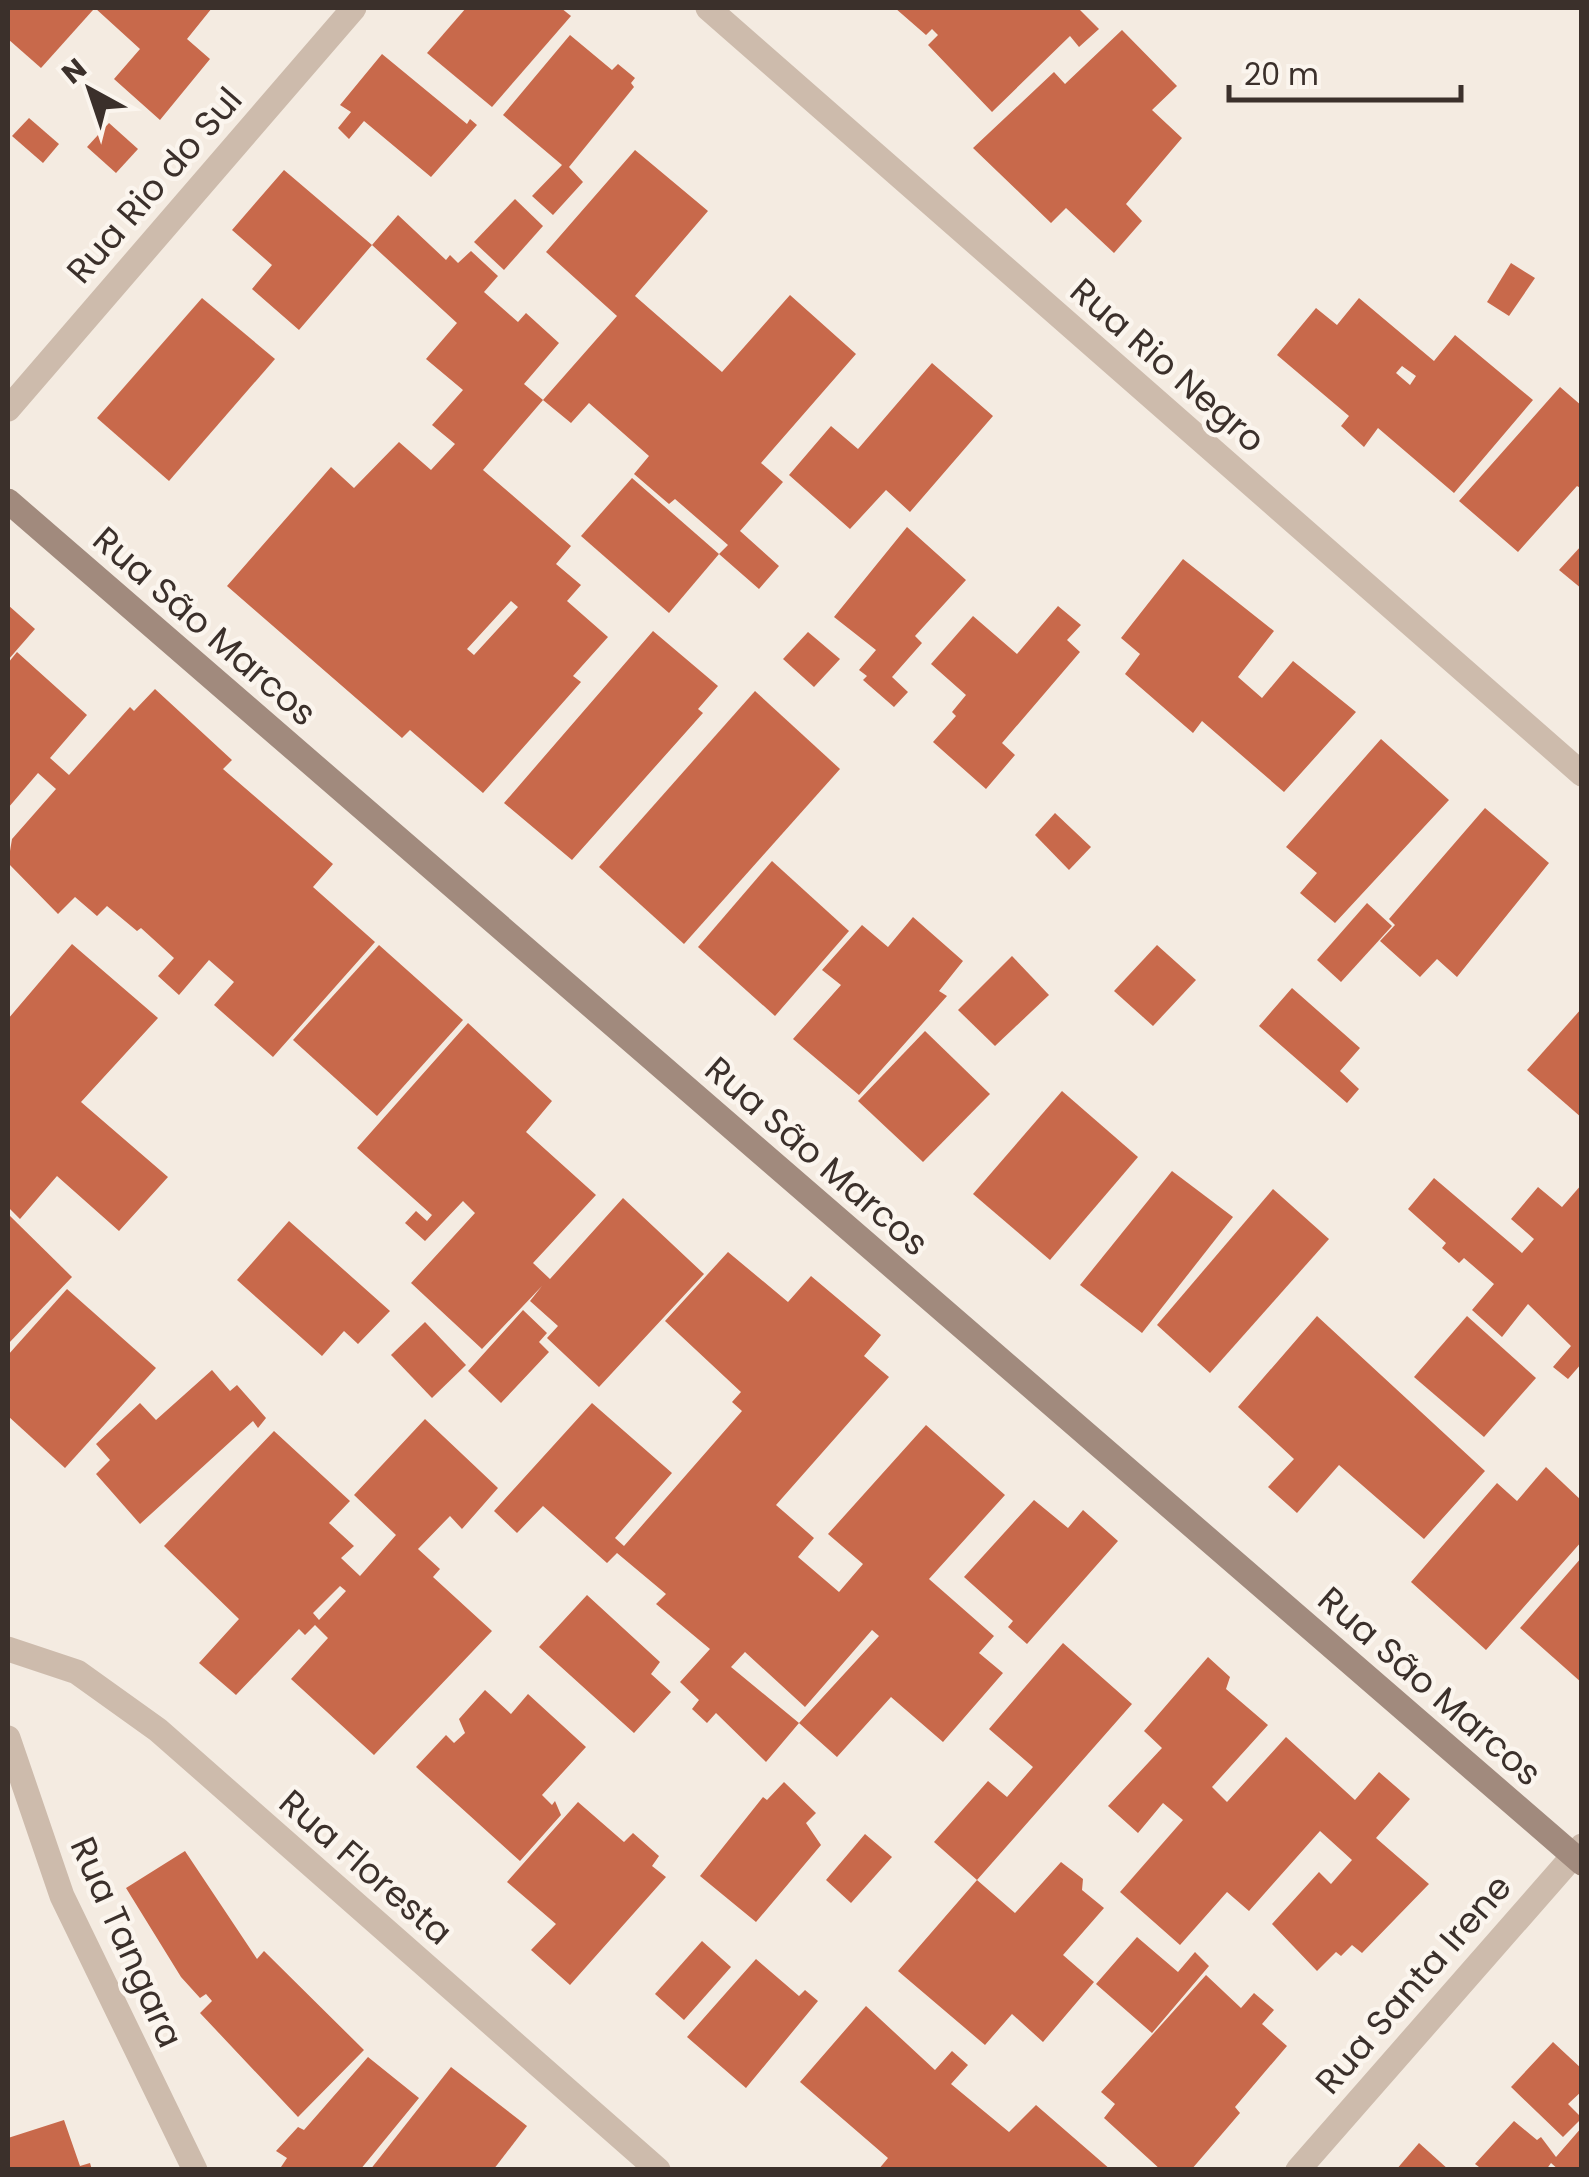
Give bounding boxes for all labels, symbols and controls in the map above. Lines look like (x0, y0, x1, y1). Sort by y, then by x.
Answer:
north arrow (40, 40, 140, 140)
scale bar (1229, 40, 1462, 102)
text: N (54, 50, 95, 93)
text: 20 m (1244, 53, 1319, 96)
street label: Rua Rio do Sul (55, 76, 253, 294)
street label: Rua Rio Negro (1060, 267, 1276, 463)
street label: Rua São Marcos (83, 515, 327, 737)
street label: Rua São Marcos (695, 1045, 939, 1267)
street label: Rua São Marcos (1308, 1575, 1552, 1797)
street label: Rua Floresta (269, 1778, 463, 1956)
street label: Rua Tangara (59, 1829, 195, 2055)
street label: Rua Santa Irene (1304, 1864, 1522, 2104)

